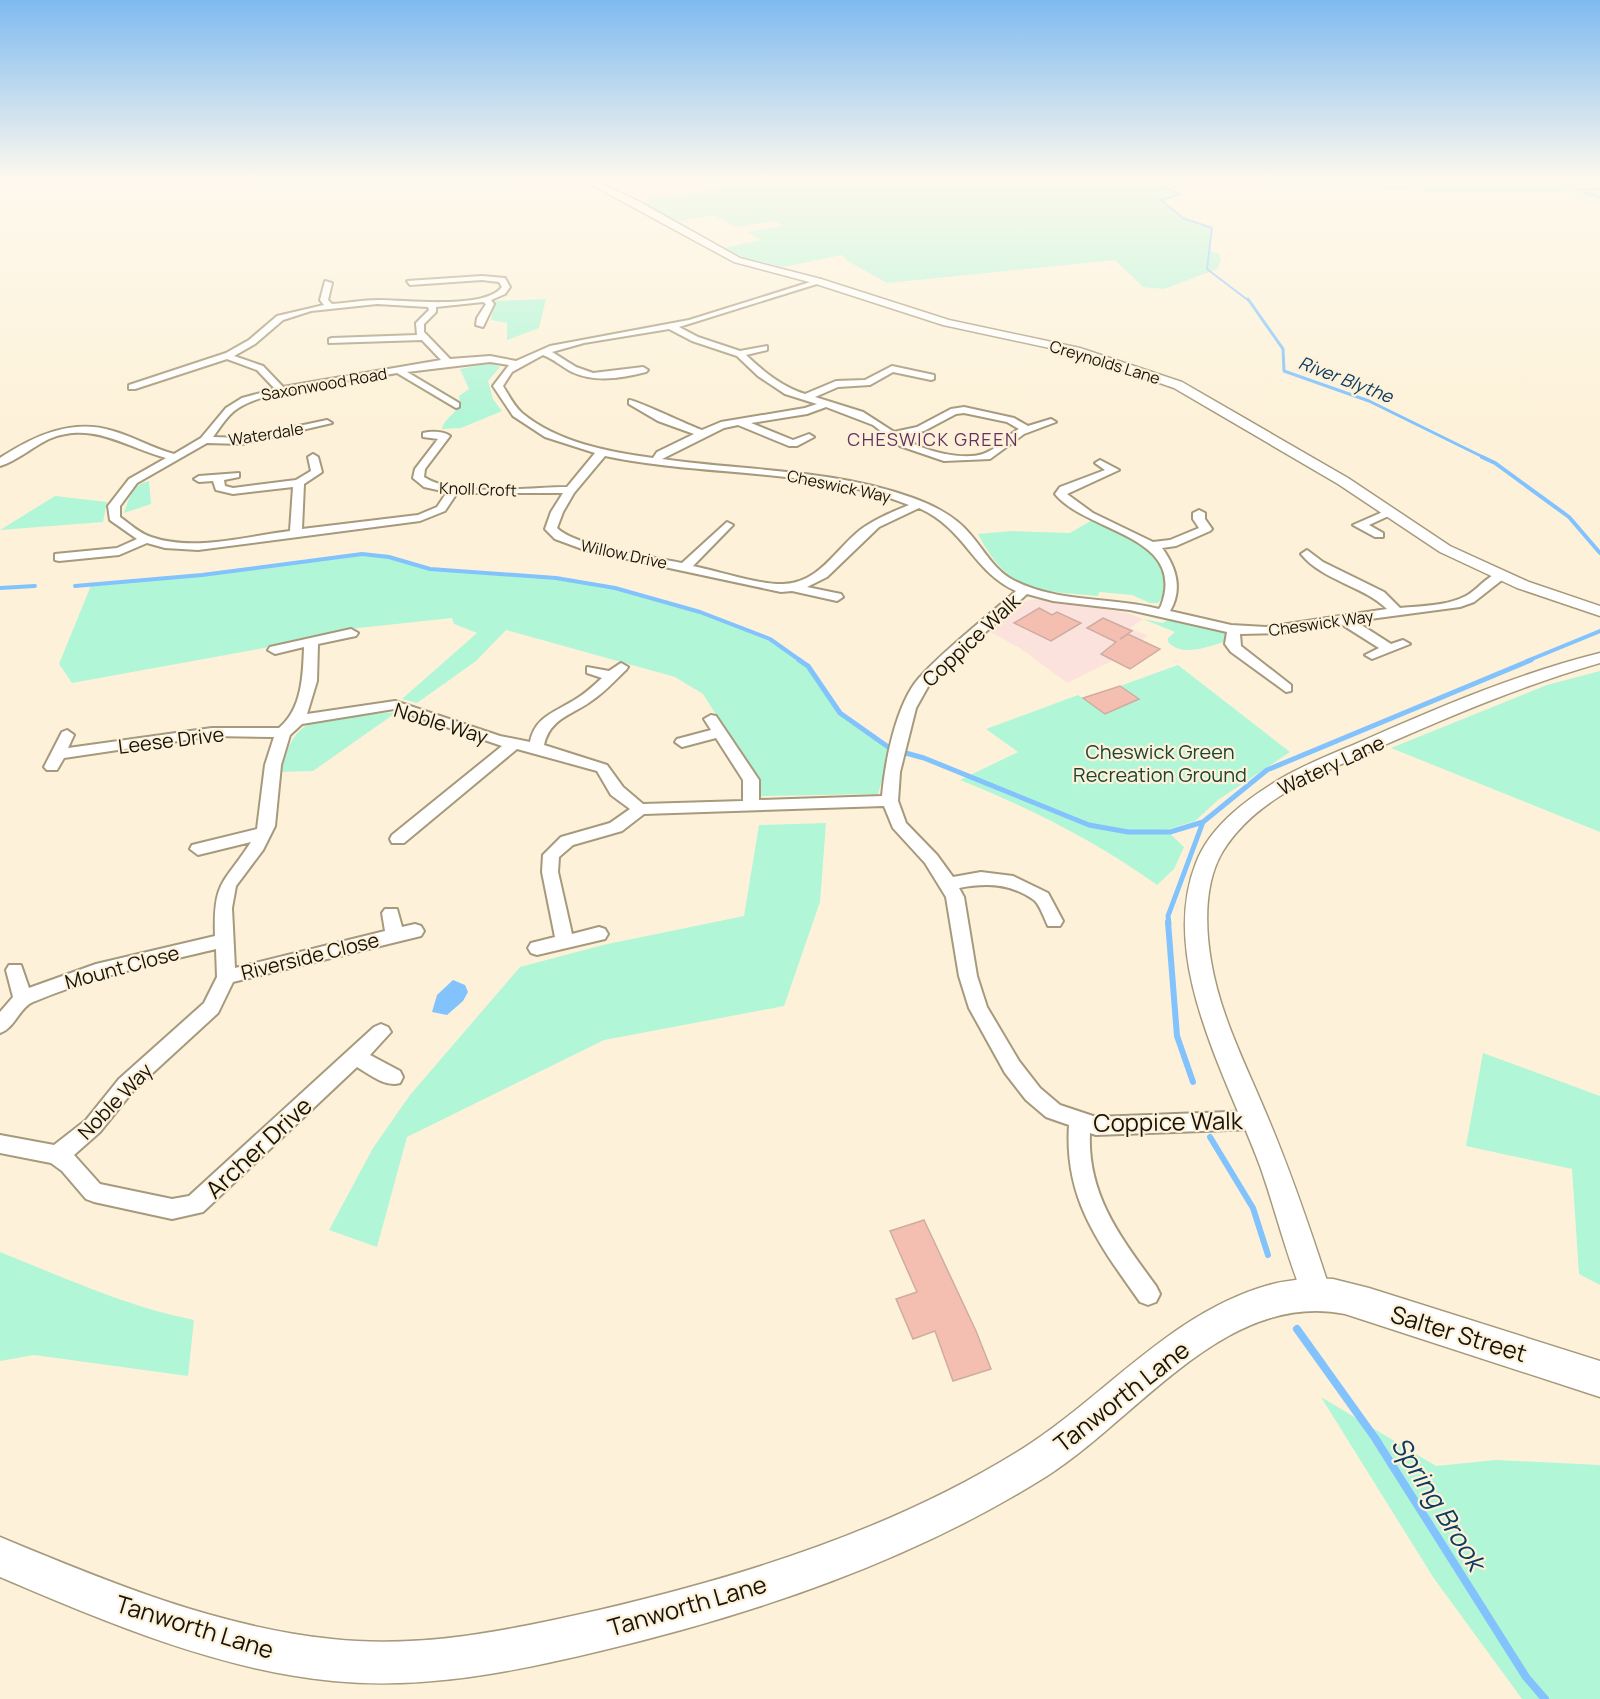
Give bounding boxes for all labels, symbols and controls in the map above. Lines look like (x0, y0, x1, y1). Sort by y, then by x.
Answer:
street label: Creynolds Lane (1047, 335, 1163, 389)
water label: River Blythe (1296, 350, 1398, 408)
street label: Saxonwood Road (259, 362, 389, 406)
street label: Waterdale (227, 417, 305, 451)
district label: CHESWICK GREEN (847, 427, 1019, 451)
street label: Cheswick Way (785, 464, 893, 508)
street label: Knoll Croft (439, 477, 517, 501)
street label: Willow Drive (579, 534, 669, 574)
street label: Coppice Walk (916, 587, 1027, 692)
street label: Cheswick Way (1267, 605, 1375, 641)
street label: Noble Way (391, 696, 492, 750)
street label: Leese Drive (116, 720, 226, 760)
street label: Watery Lane (1273, 729, 1389, 801)
park label: Cheswick Green Recreation Ground (1073, 738, 1247, 788)
street label: Riverside Close (238, 926, 382, 986)
street label: Mount Close (62, 939, 182, 995)
street label: Noble Way (72, 1057, 159, 1145)
street label: Archer Drive (197, 1089, 319, 1205)
street label: Coppice Walk (1093, 1103, 1244, 1139)
street label: Salter Street (1387, 1297, 1531, 1369)
street label: Tanworth Lane (1046, 1333, 1196, 1459)
water label: Spring Brook (1384, 1429, 1497, 1580)
street label: Tanworth Lane (604, 1567, 770, 1643)
street label: Tanworth Lane (112, 1586, 278, 1666)

